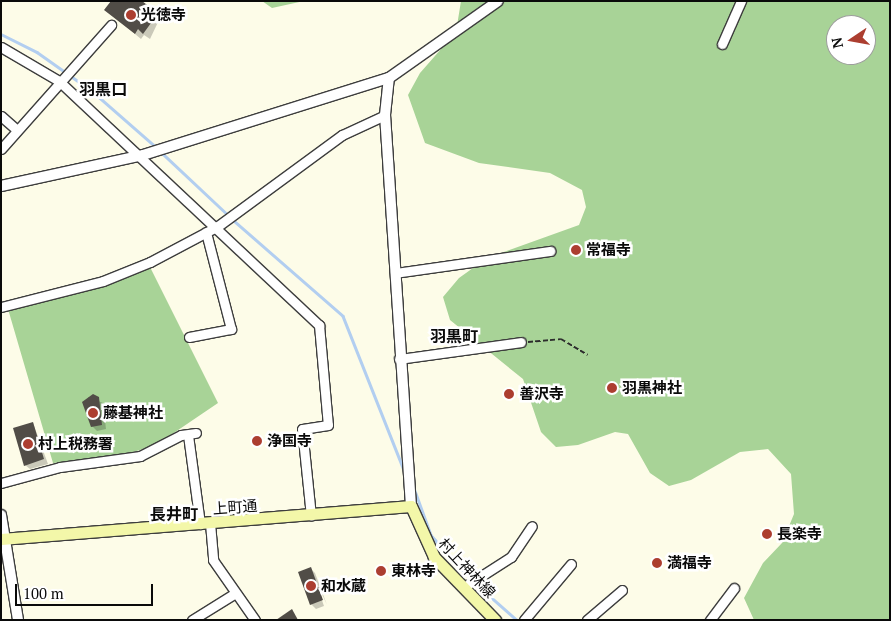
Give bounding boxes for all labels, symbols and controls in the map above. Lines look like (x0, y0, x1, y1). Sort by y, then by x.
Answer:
place label: 光徳寺 (141, 6, 186, 24)
marker: 光徳寺 (125, 9, 137, 21)
north arrow (826, 15, 876, 65)
text: N (826, 36, 847, 50)
district label: 羽黒口 (79, 79, 127, 99)
place label: 常福寺 (586, 241, 631, 259)
marker: 常福寺 (570, 244, 582, 256)
district label: 羽黒町 (430, 326, 478, 346)
place label: 羽黒神社 (622, 379, 682, 397)
marker: 羽黒神社 (606, 382, 618, 394)
place label: 善沢寺 (519, 385, 564, 403)
marker: 善沢寺 (503, 388, 515, 400)
place label: 藤基神社 (103, 404, 163, 422)
marker: 藤基神社 (87, 407, 99, 419)
place label: 浄国寺 (267, 432, 312, 450)
place label: 村上税務署 (38, 435, 113, 453)
marker: 浄国寺 (251, 435, 263, 447)
marker: 村上税務署 (22, 438, 34, 450)
street label: 上町通 (212, 496, 258, 518)
district label: 長井町 (150, 504, 198, 524)
place label: 長楽寺 (777, 525, 822, 543)
marker: 長楽寺 (761, 528, 773, 540)
street label: 村上神林線 (435, 534, 499, 602)
place label: 満福寺 (667, 554, 712, 572)
marker: 満福寺 (651, 557, 663, 569)
place label: 東林寺 (391, 562, 436, 580)
marker: 東林寺 (375, 565, 387, 577)
scale bar (18, 574, 155, 606)
place label: 和水蔵 (321, 577, 366, 595)
marker: 和水蔵 (305, 580, 317, 592)
text: 100 m (23, 583, 64, 603)

